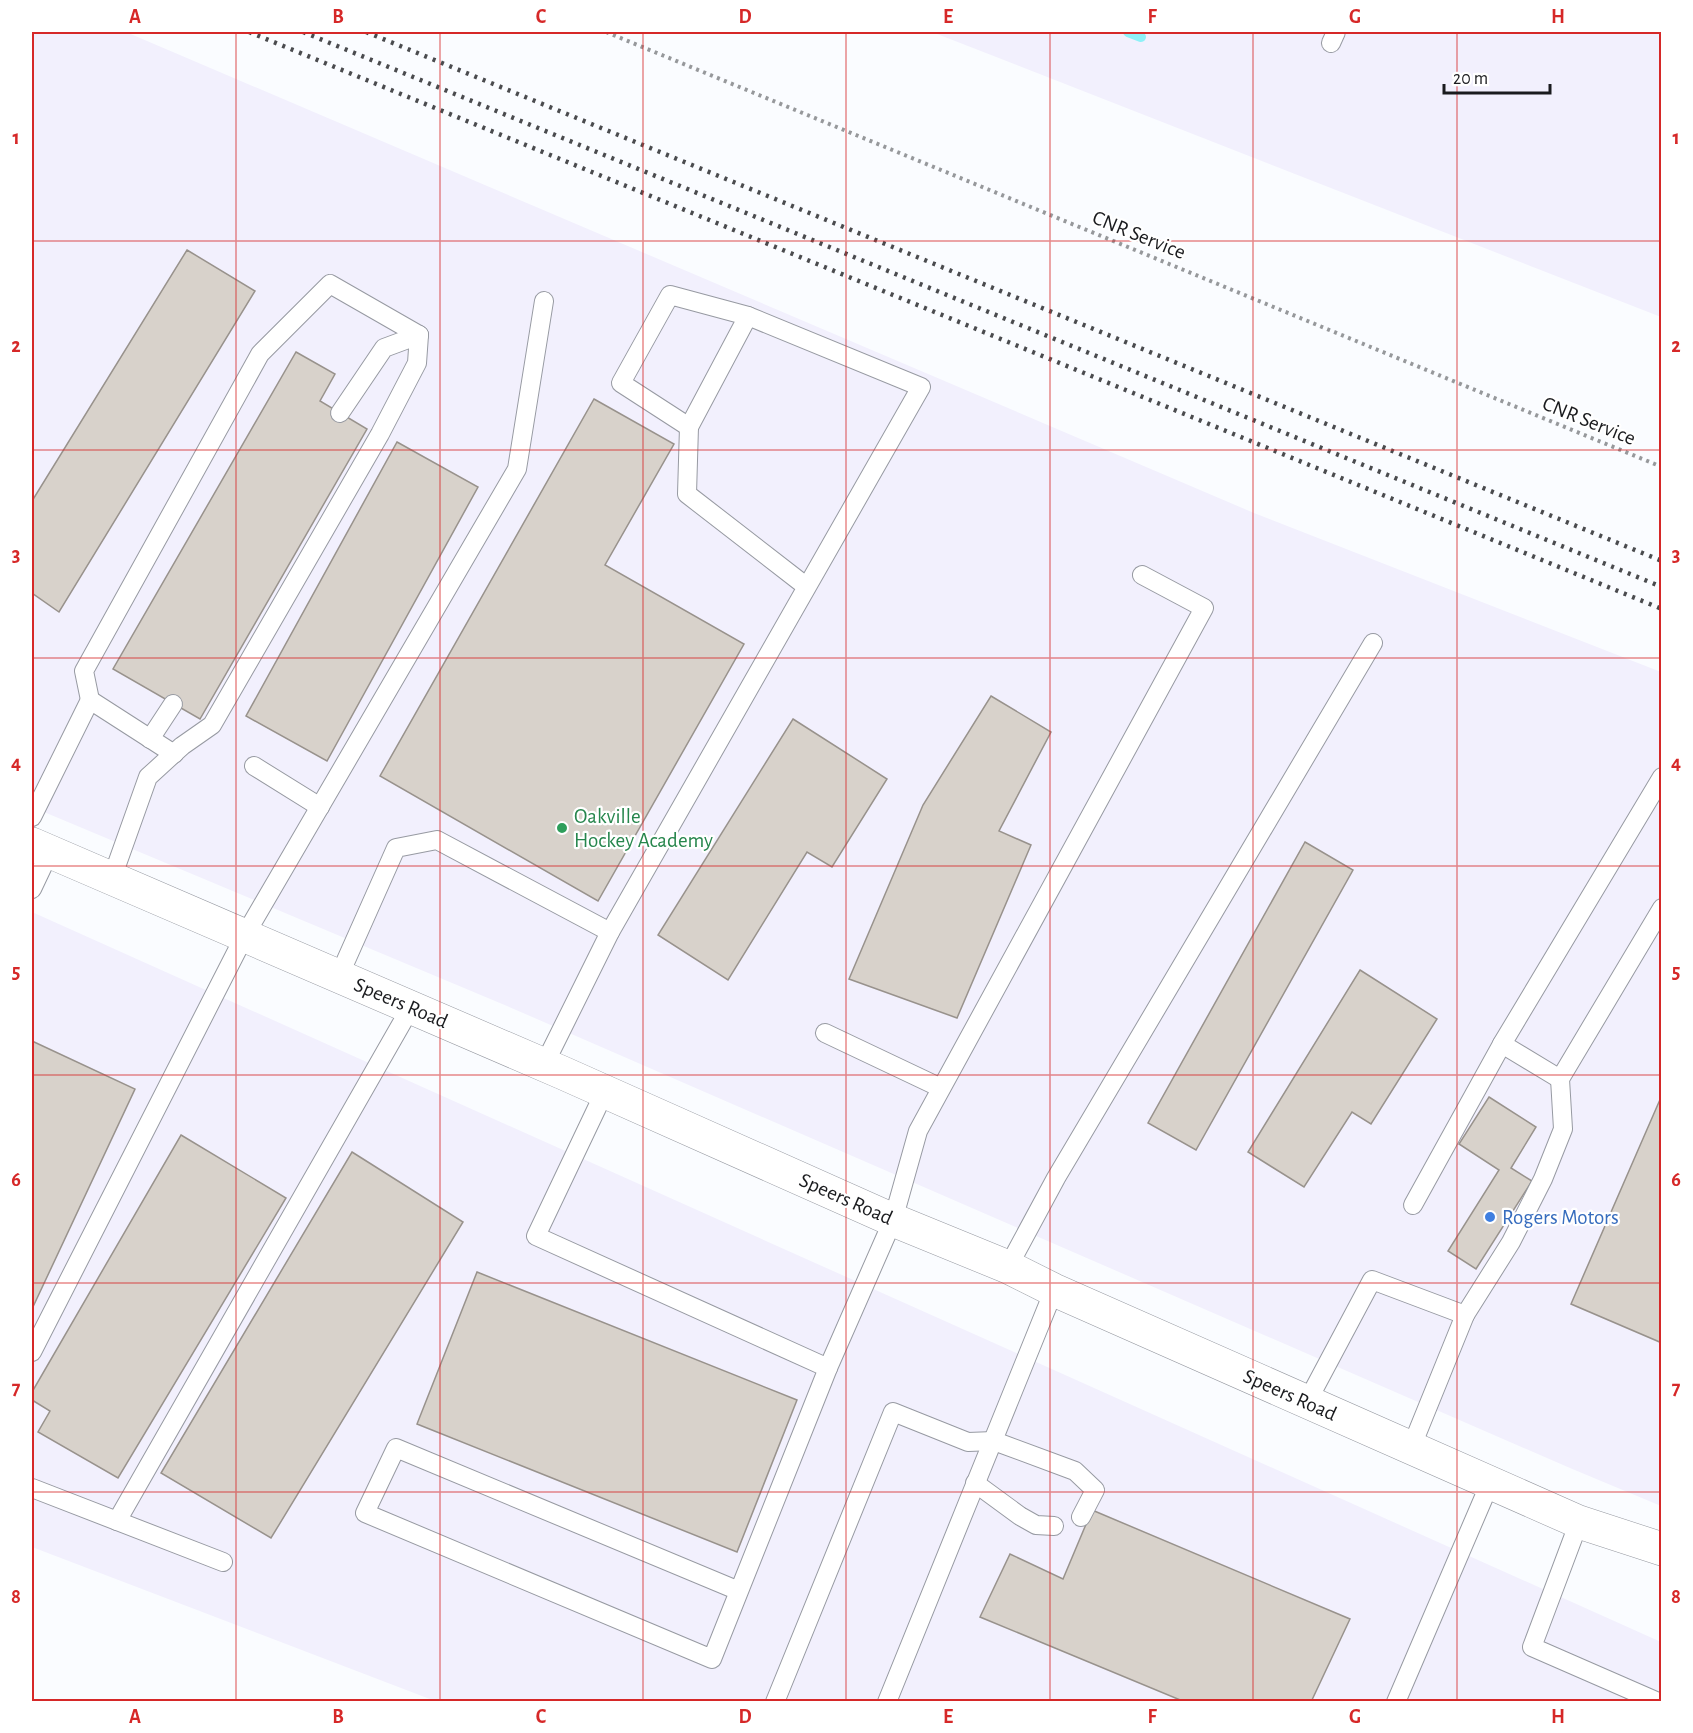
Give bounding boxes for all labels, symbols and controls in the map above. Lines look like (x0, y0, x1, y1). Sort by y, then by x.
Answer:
text: A (129, 7, 141, 27)
text: B (332, 7, 344, 27)
text: C (536, 7, 547, 27)
text: D (738, 7, 752, 27)
text: E (943, 7, 953, 27)
text: F (1147, 7, 1157, 27)
text: G (1349, 7, 1361, 27)
text: H (1551, 7, 1565, 27)
scale bar (1444, 57, 1550, 95)
text: 20 m (1453, 70, 1488, 88)
text: 1 (12, 128, 20, 148)
text: 1 (1672, 128, 1680, 148)
street label: CNR Service (1089, 207, 1189, 263)
text: 2 (11, 336, 21, 356)
text: 2 (1671, 336, 1681, 356)
street label: CNR Service (1539, 393, 1639, 449)
text: 3 (12, 545, 20, 565)
text: 3 (1672, 545, 1680, 565)
text: 4 (11, 753, 21, 773)
text: 4 (1671, 753, 1681, 773)
place label: Oakville Hockey Academy (574, 806, 713, 851)
marker: Oakville Hockey Academy (555, 821, 569, 835)
text: 5 (12, 962, 20, 982)
text: 5 (1672, 962, 1680, 982)
street label: Speers Road (351, 974, 451, 1032)
street label: Speers Road (796, 1169, 896, 1229)
text: 6 (11, 1170, 21, 1190)
text: 6 (1671, 1170, 1681, 1190)
place label: Rogers Motors (1502, 1207, 1619, 1228)
marker: Rogers Motors (1483, 1210, 1497, 1224)
street label: Speers Road (1240, 1365, 1340, 1425)
text: 7 (12, 1378, 21, 1398)
text: 7 (1672, 1378, 1681, 1398)
text: 8 (11, 1587, 21, 1607)
text: 8 (1671, 1587, 1681, 1607)
text: A (129, 1707, 141, 1727)
text: B (332, 1707, 344, 1727)
text: C (536, 1707, 547, 1727)
text: D (738, 1707, 752, 1727)
text: E (943, 1707, 953, 1727)
text: F (1147, 1707, 1157, 1727)
text: G (1349, 1707, 1361, 1727)
text: H (1551, 1707, 1565, 1727)

